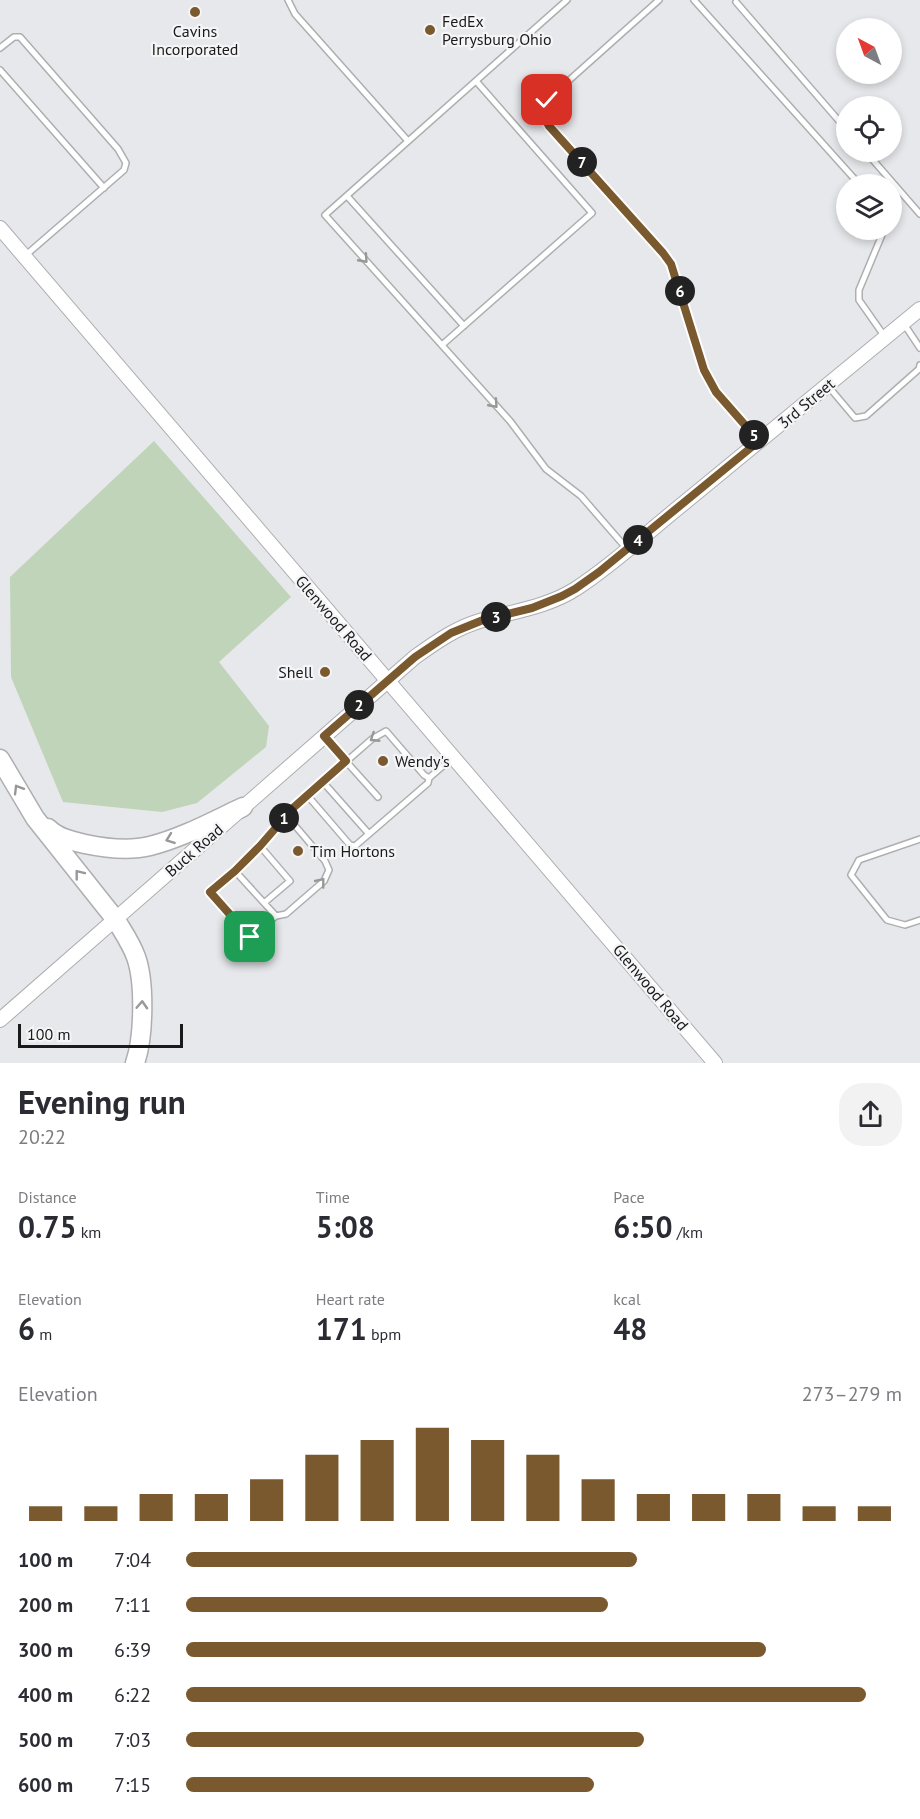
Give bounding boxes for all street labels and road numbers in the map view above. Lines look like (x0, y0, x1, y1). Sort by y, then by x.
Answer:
street label: 3rd Street (774, 373, 839, 432)
street label: Glenwood Road (291, 571, 377, 665)
street label: Buck Road (161, 819, 227, 881)
street label: Glenwood Road (609, 940, 693, 1034)

